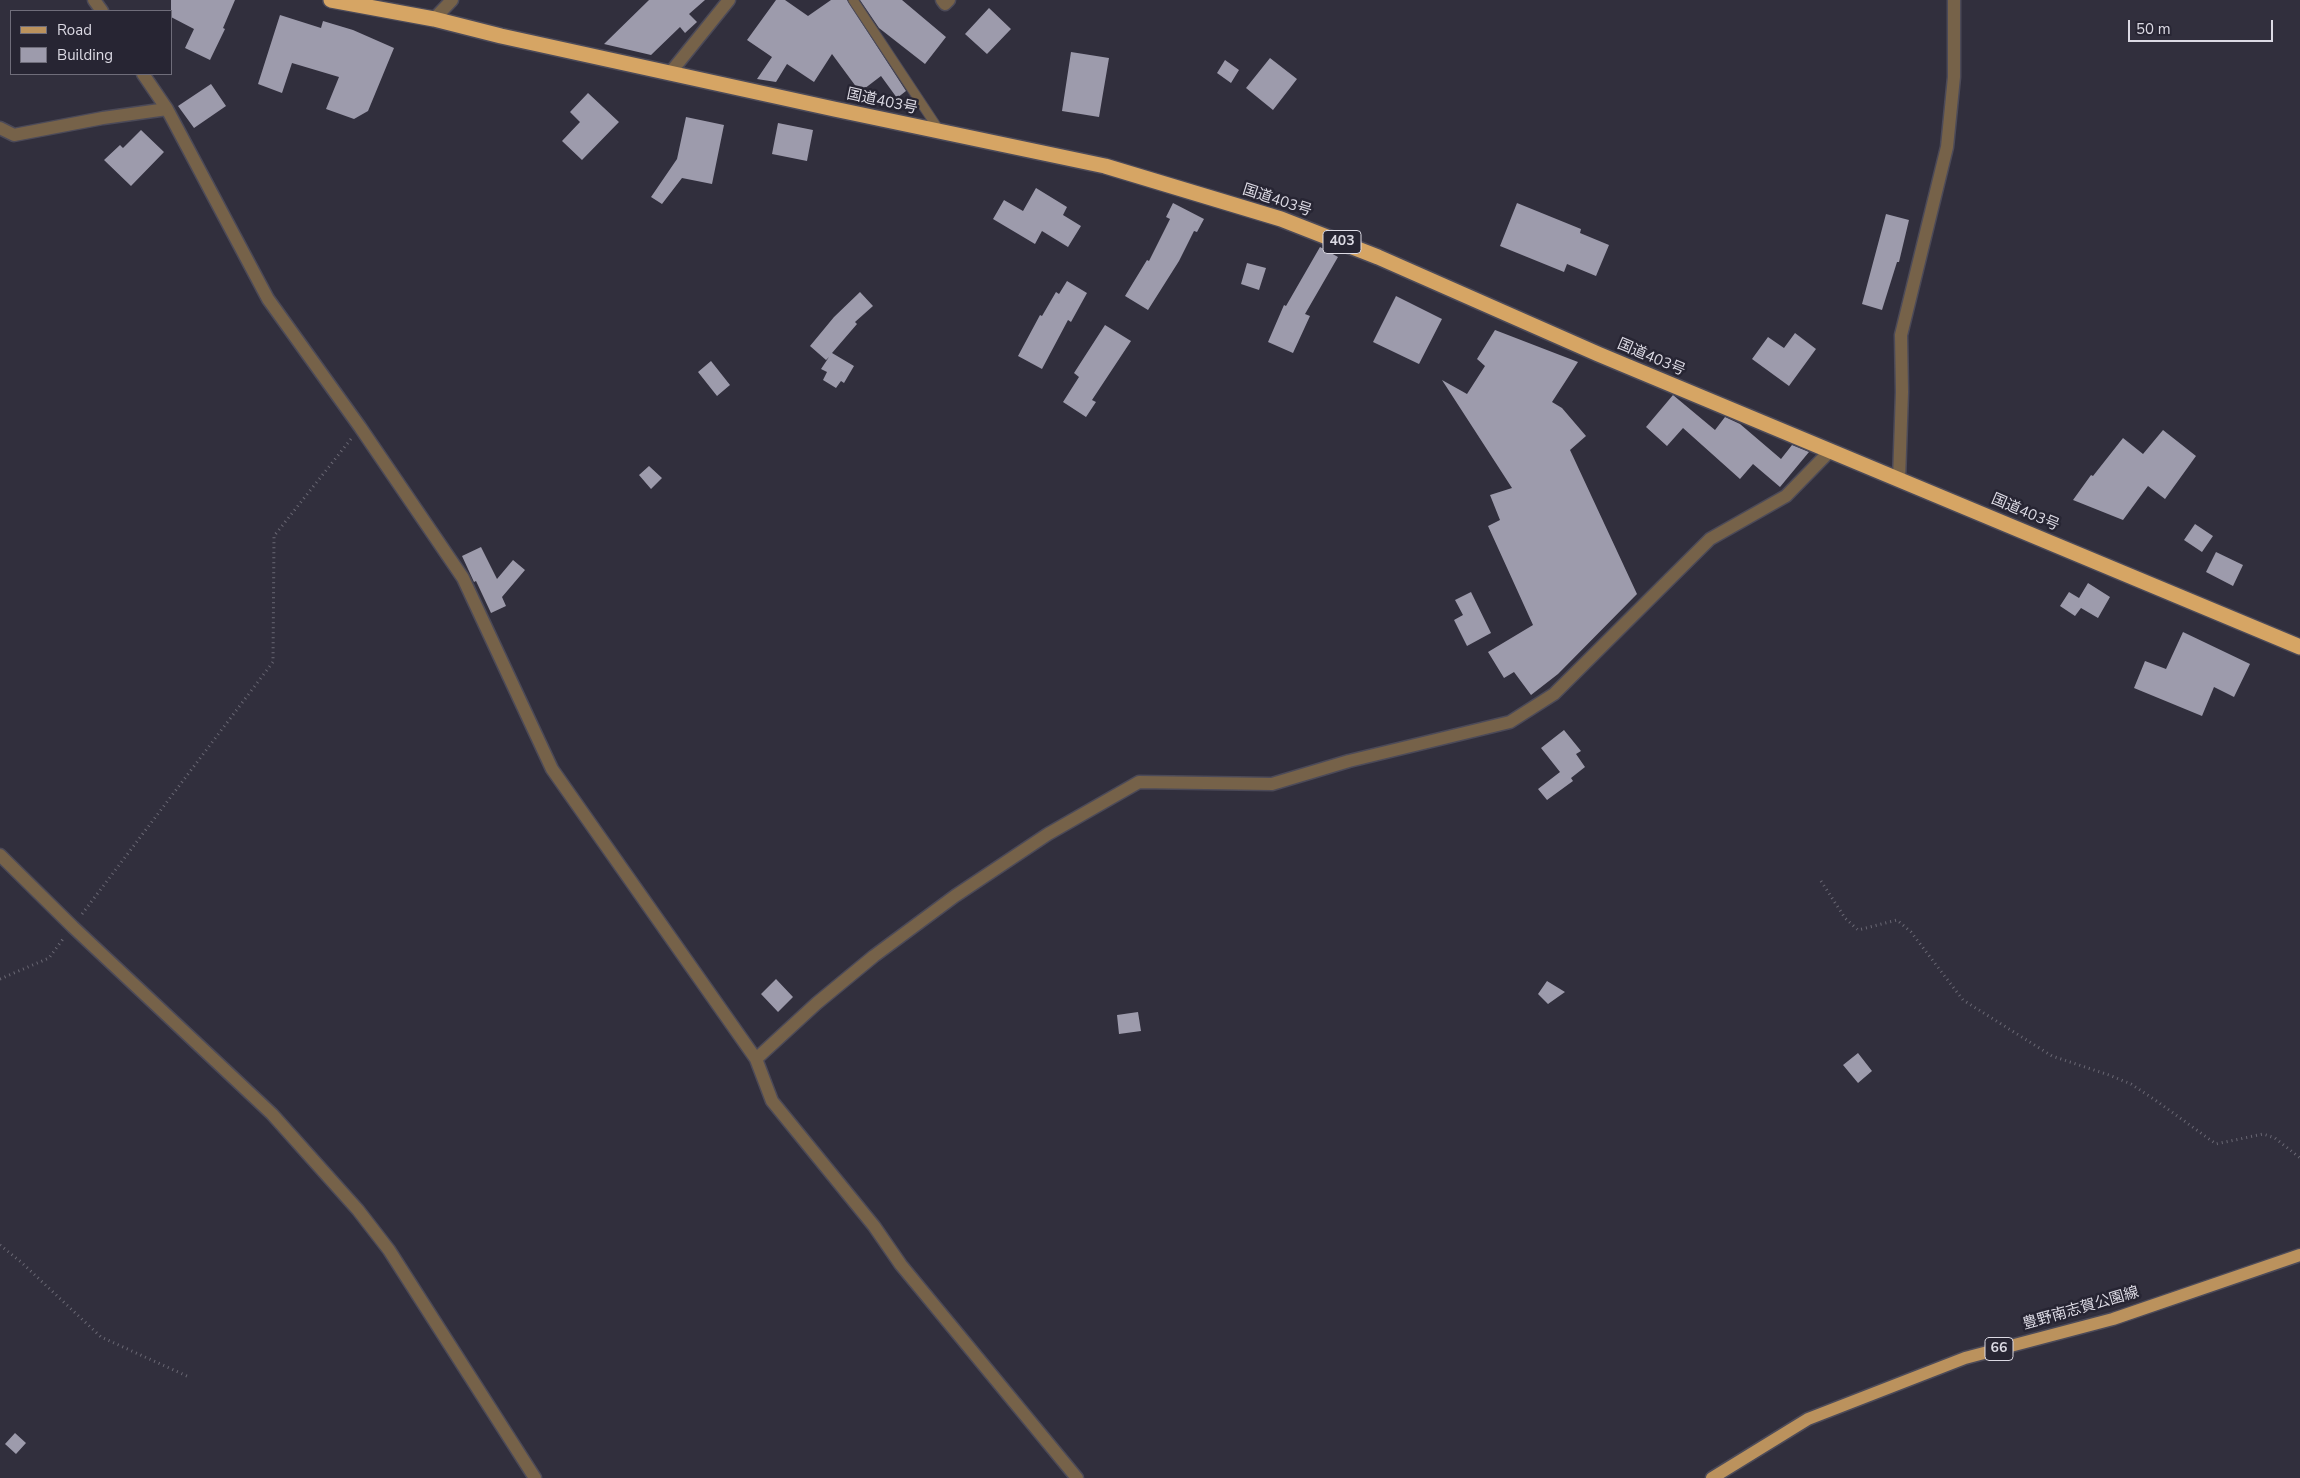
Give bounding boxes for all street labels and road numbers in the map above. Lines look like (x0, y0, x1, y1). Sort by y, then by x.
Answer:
street label: 国道403号 (845, 86, 919, 118)
street label: 国道403号 (1240, 181, 1314, 221)
road number: 403 (1323, 230, 1361, 253)
street label: 国道403号 (1614, 336, 1688, 380)
street label: 国道403号 (1988, 491, 2062, 535)
street label: 豊野南志賀公園線 (2021, 1284, 2141, 1334)
road number: 66 (1985, 1338, 2013, 1360)

